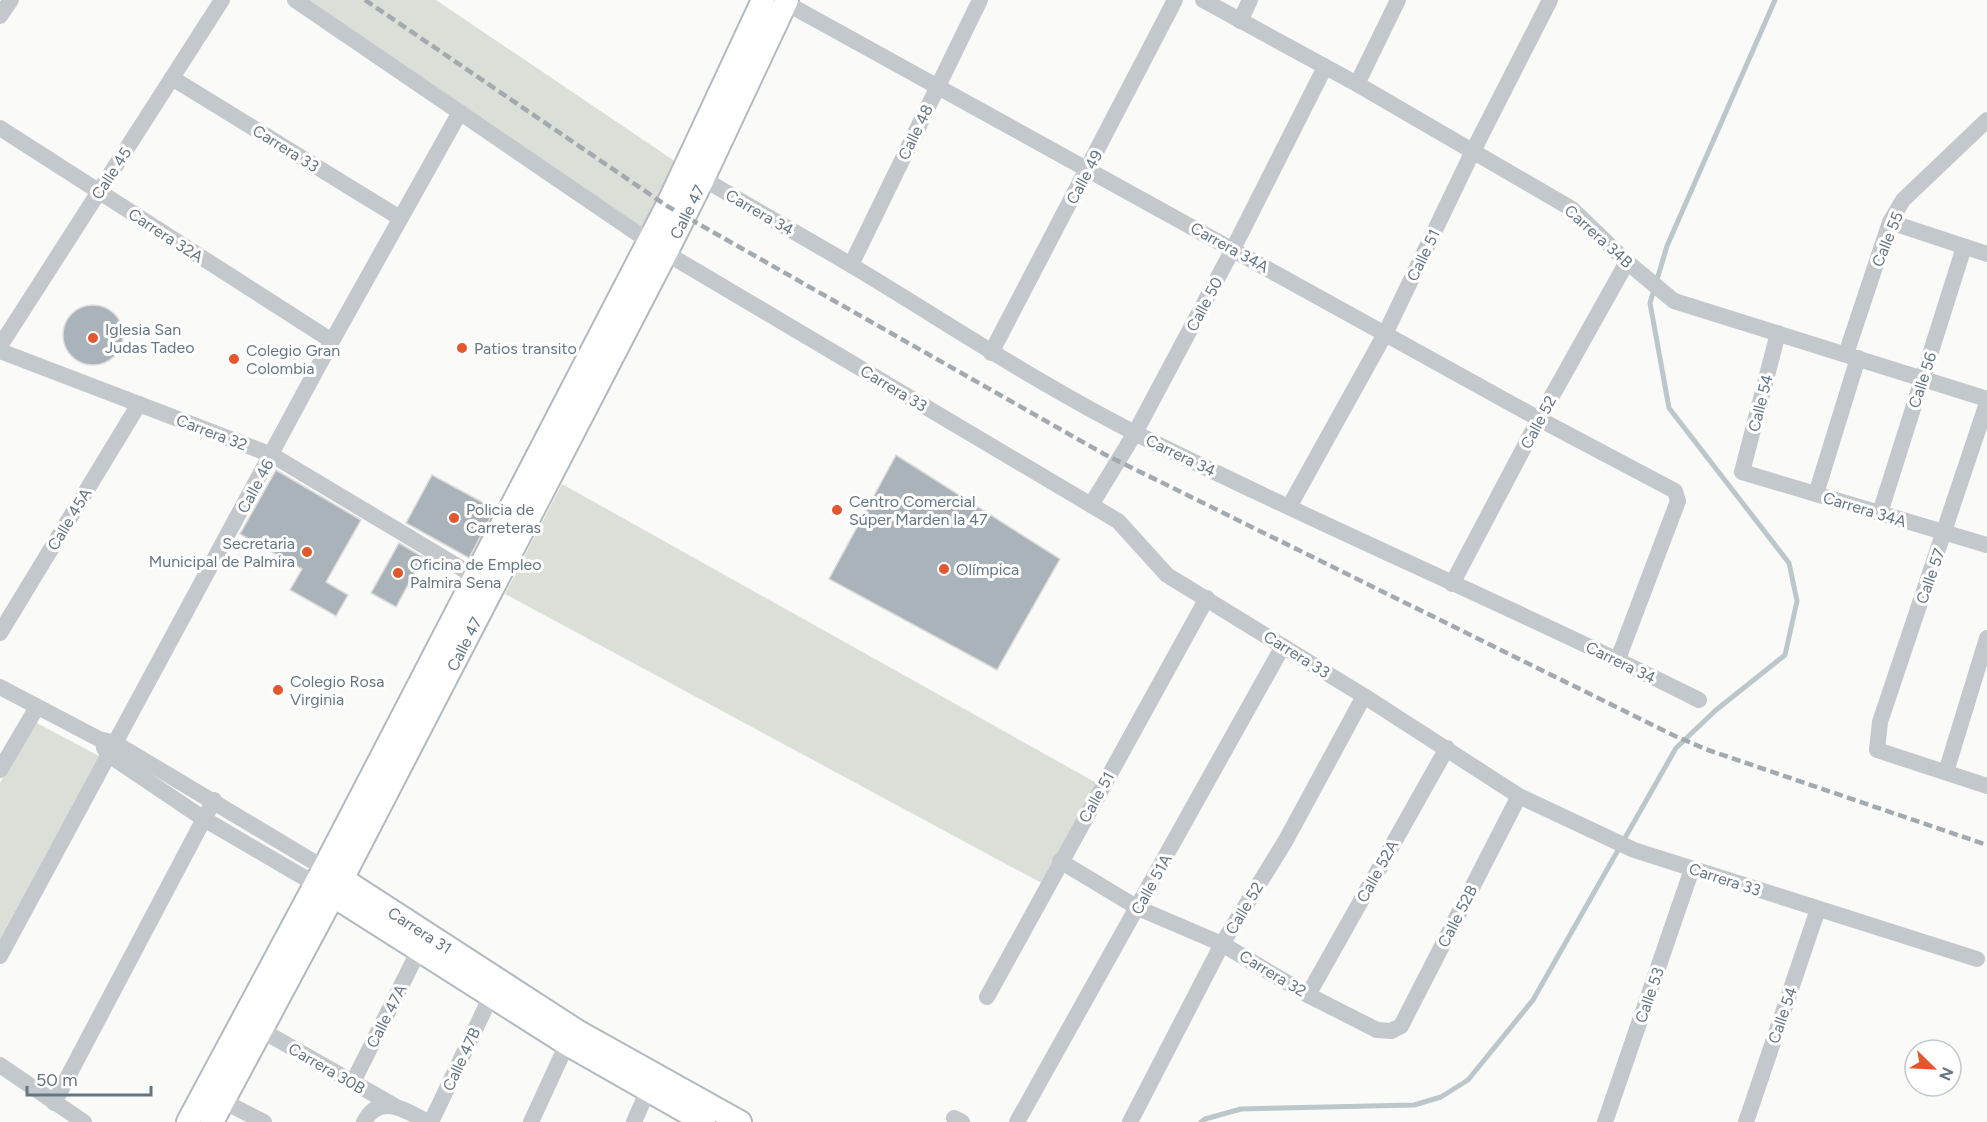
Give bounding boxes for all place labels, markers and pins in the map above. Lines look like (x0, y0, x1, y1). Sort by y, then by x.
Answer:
place label: Iglesia San Judas Tadeo (105, 320, 195, 357)
marker: Iglesia San Judas Tadeo (86, 331, 100, 345)
place label: Patios transito (474, 339, 577, 358)
place label: Colegio Gran Colombia (246, 341, 340, 378)
marker: Patios transito (455, 341, 469, 355)
marker: Colegio Gran Colombia (227, 352, 241, 366)
place label: Centro Comercial Súper Marden la 47 (849, 492, 988, 529)
place label: Policia de Carreteras (466, 500, 541, 537)
marker: Centro Comercial Súper Marden la 47 (830, 503, 844, 517)
marker: Policia de Carreteras (447, 511, 461, 525)
place label: Secretaria Municipal de Palmira (149, 534, 295, 571)
marker: Secretaria Municipal de Palmira (300, 545, 314, 559)
place label: Oficina de Empleo Palmira Sena (410, 555, 542, 592)
place label: Olímpica (956, 560, 1019, 579)
marker: Olímpica (937, 562, 951, 576)
marker: Oficina de Empleo Palmira Sena (391, 566, 405, 580)
place label: Colegio Rosa Virginia (290, 672, 384, 709)
marker: Colegio Rosa Virginia (271, 683, 285, 697)

